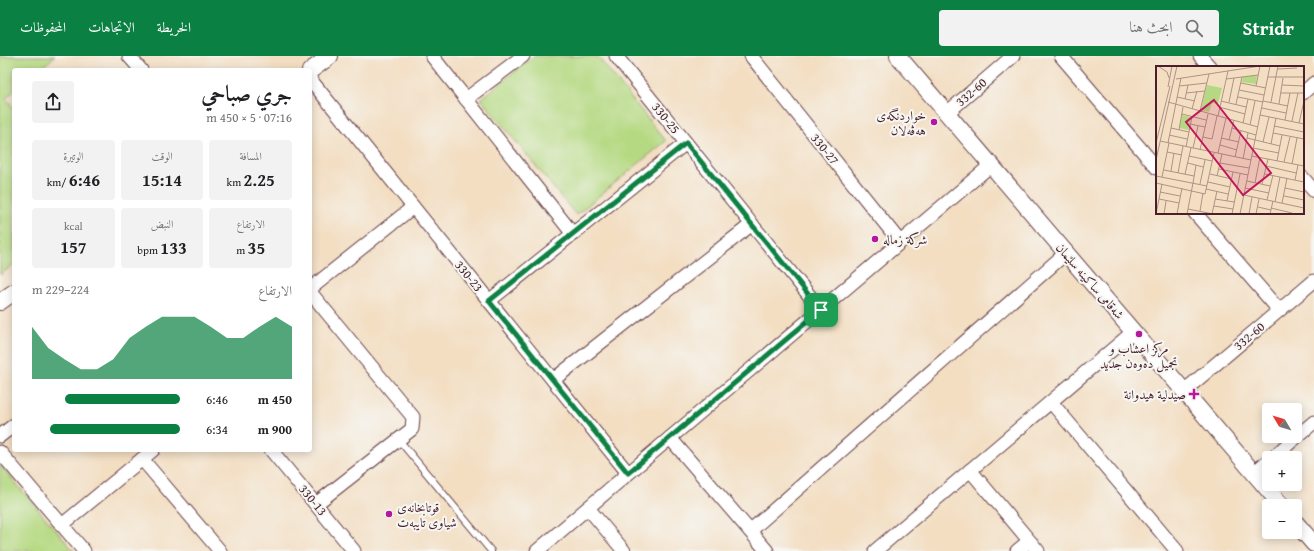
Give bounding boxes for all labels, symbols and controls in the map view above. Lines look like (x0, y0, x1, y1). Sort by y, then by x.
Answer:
search box (939, 10, 1219, 46)
text: Stridr (1243, 14, 1294, 42)
text: ابحث هنا (1129, 16, 1173, 37)
text: المحفوظات (20, 17, 66, 37)
text: الاتجاهات (88, 17, 135, 37)
text: الخريطة (157, 17, 191, 37)
icon: search (1183, 17, 1205, 39)
inset map (1156, 66, 1304, 214)
street label: 332-60 (951, 73, 991, 111)
text: جري صباحي (201, 77, 292, 109)
button: share (32, 81, 74, 123)
street label: 330-25 (647, 98, 685, 138)
place label: خواردنگەی هەڤەلان (876, 106, 926, 140)
text: 07:16 · 5 × 450 m (206, 108, 292, 127)
marker: خواردنگەی هەڤەلان (929, 117, 939, 127)
street label: 330-27 (806, 129, 844, 169)
text: الوتيرة (63, 148, 83, 164)
text: الوقت (151, 148, 173, 164)
text: المسافة (239, 148, 262, 164)
text: 6:46 (69, 167, 100, 192)
text: 15:14 (142, 167, 182, 192)
text: 2.25 (244, 167, 275, 192)
text: /km (47, 174, 69, 190)
text: km (227, 174, 244, 190)
text: النبض (151, 216, 173, 232)
text: الارتفاع (236, 216, 265, 232)
text: kcal (64, 218, 83, 234)
place label: شركة زماله (883, 230, 927, 249)
text: 157 (60, 234, 87, 259)
marker: شركة زماله (870, 234, 880, 244)
text: 133 (160, 235, 187, 260)
text: 35 (248, 235, 265, 260)
street label: شەقامی ساکینە سلێمان (1051, 239, 1129, 323)
text: bpm (137, 242, 160, 258)
text: m (236, 242, 248, 258)
street label: 330-23 (450, 256, 488, 296)
text: 224–229 m (32, 280, 89, 299)
text: الارتفاع (258, 281, 292, 300)
pin (804, 293, 838, 327)
icon: arrive (810, 299, 832, 321)
street label: 332-60 (1229, 317, 1269, 355)
marker: مرکز اعشاب و تجمیل دەوەن جدید (1134, 329, 1144, 339)
place label: مرکز اعشاب و تجمیل دەوەن جدید (1100, 339, 1178, 373)
place label: صيدلية هيدوانة (1124, 385, 1186, 404)
marker: صيدلية هيدوانة (1189, 389, 1199, 399)
text: 6:46 (206, 390, 228, 409)
text: 450 m (258, 390, 292, 409)
north arrow (1262, 403, 1302, 443)
map controls (1262, 403, 1302, 539)
text: 6:34 (206, 420, 228, 439)
text: 900 m (258, 420, 292, 439)
button: + (1262, 451, 1302, 491)
street label: 330-13 (294, 480, 332, 520)
place label: قوتابخانەی شیاوی تایبەت (397, 498, 457, 532)
button: − (1262, 499, 1302, 539)
marker: قوتابخانەی شیاوی تایبەت (384, 509, 394, 519)

